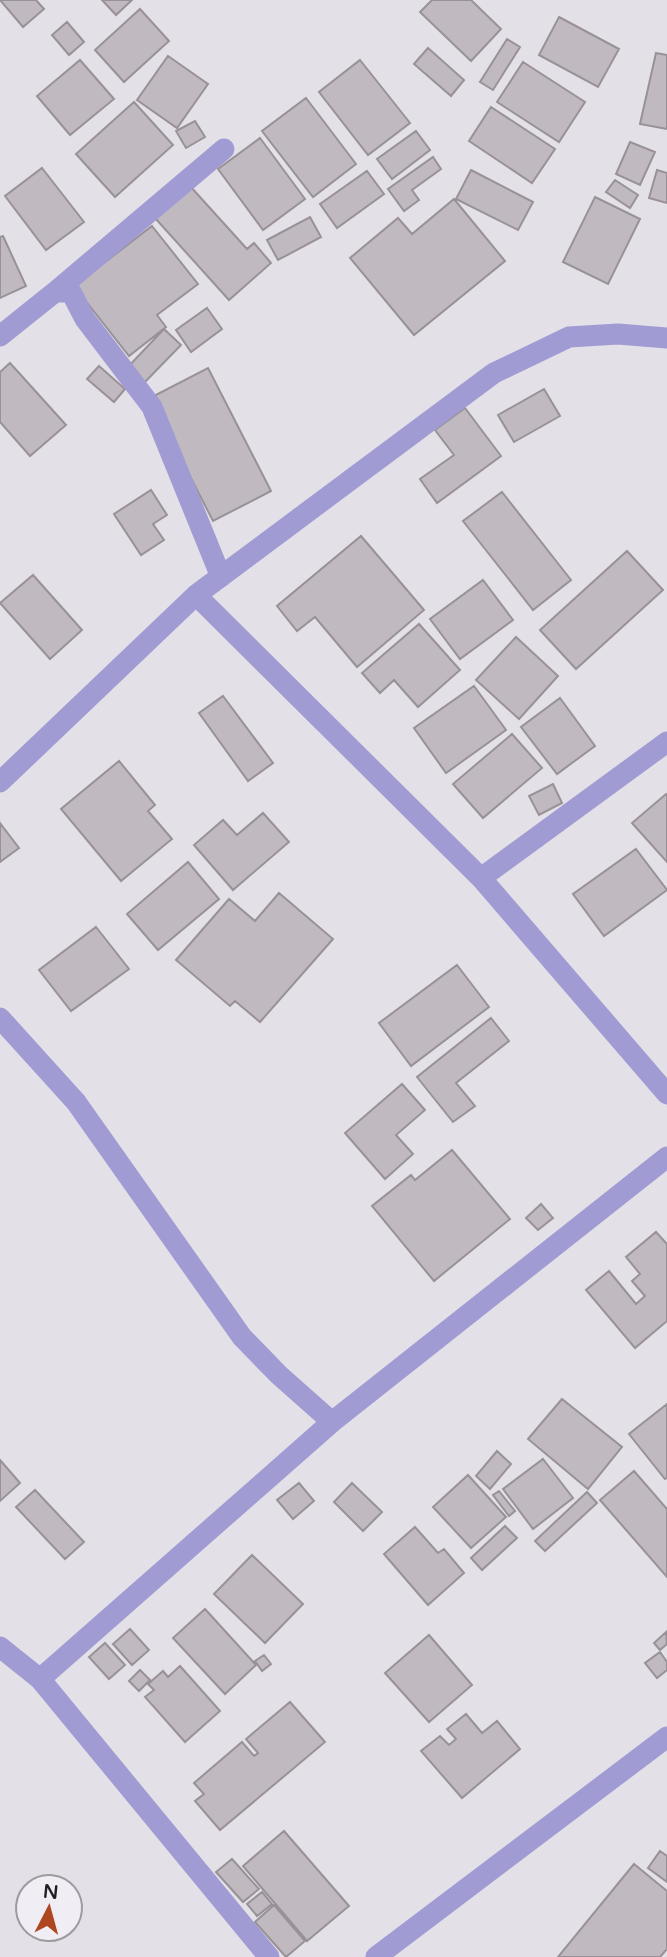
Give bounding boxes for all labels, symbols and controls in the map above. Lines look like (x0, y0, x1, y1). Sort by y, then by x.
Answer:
north arrow (14, 1873, 84, 1943)
text: N (42, 1880, 59, 1904)

